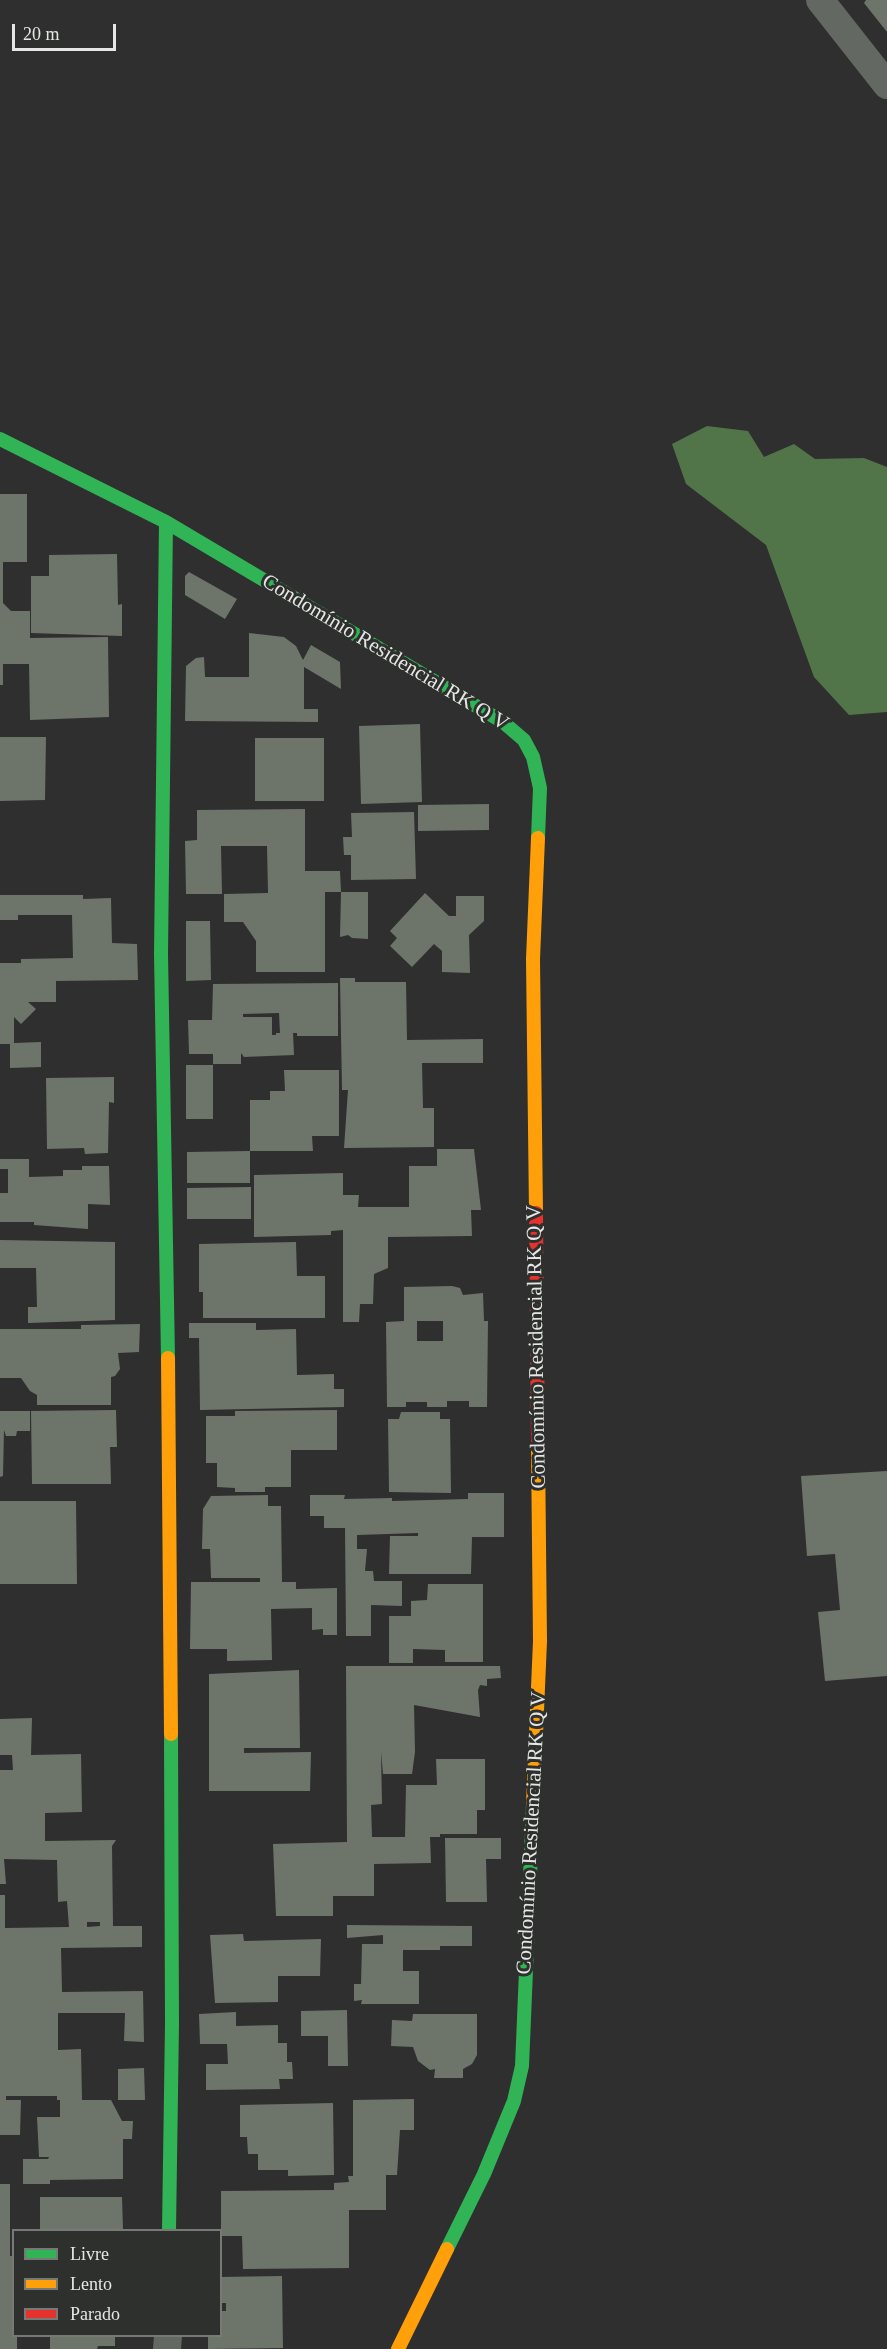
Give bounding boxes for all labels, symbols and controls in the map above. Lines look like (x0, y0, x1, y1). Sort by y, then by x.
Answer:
scale bar (15, 12, 118, 50)
text: 20 m (23, 24, 60, 44)
street label: Condomínio Residencial RK Q V (257, 569, 513, 737)
street label: Condomínio Residencial RK Q V (522, 1205, 552, 1489)
street label: Condomínio Residencial RK Q V (512, 1691, 552, 1975)
legend (12, 2229, 222, 2337)
text: Livre (70, 2244, 109, 2264)
text: Lento (70, 2274, 112, 2294)
text: Parado (70, 2304, 120, 2324)

